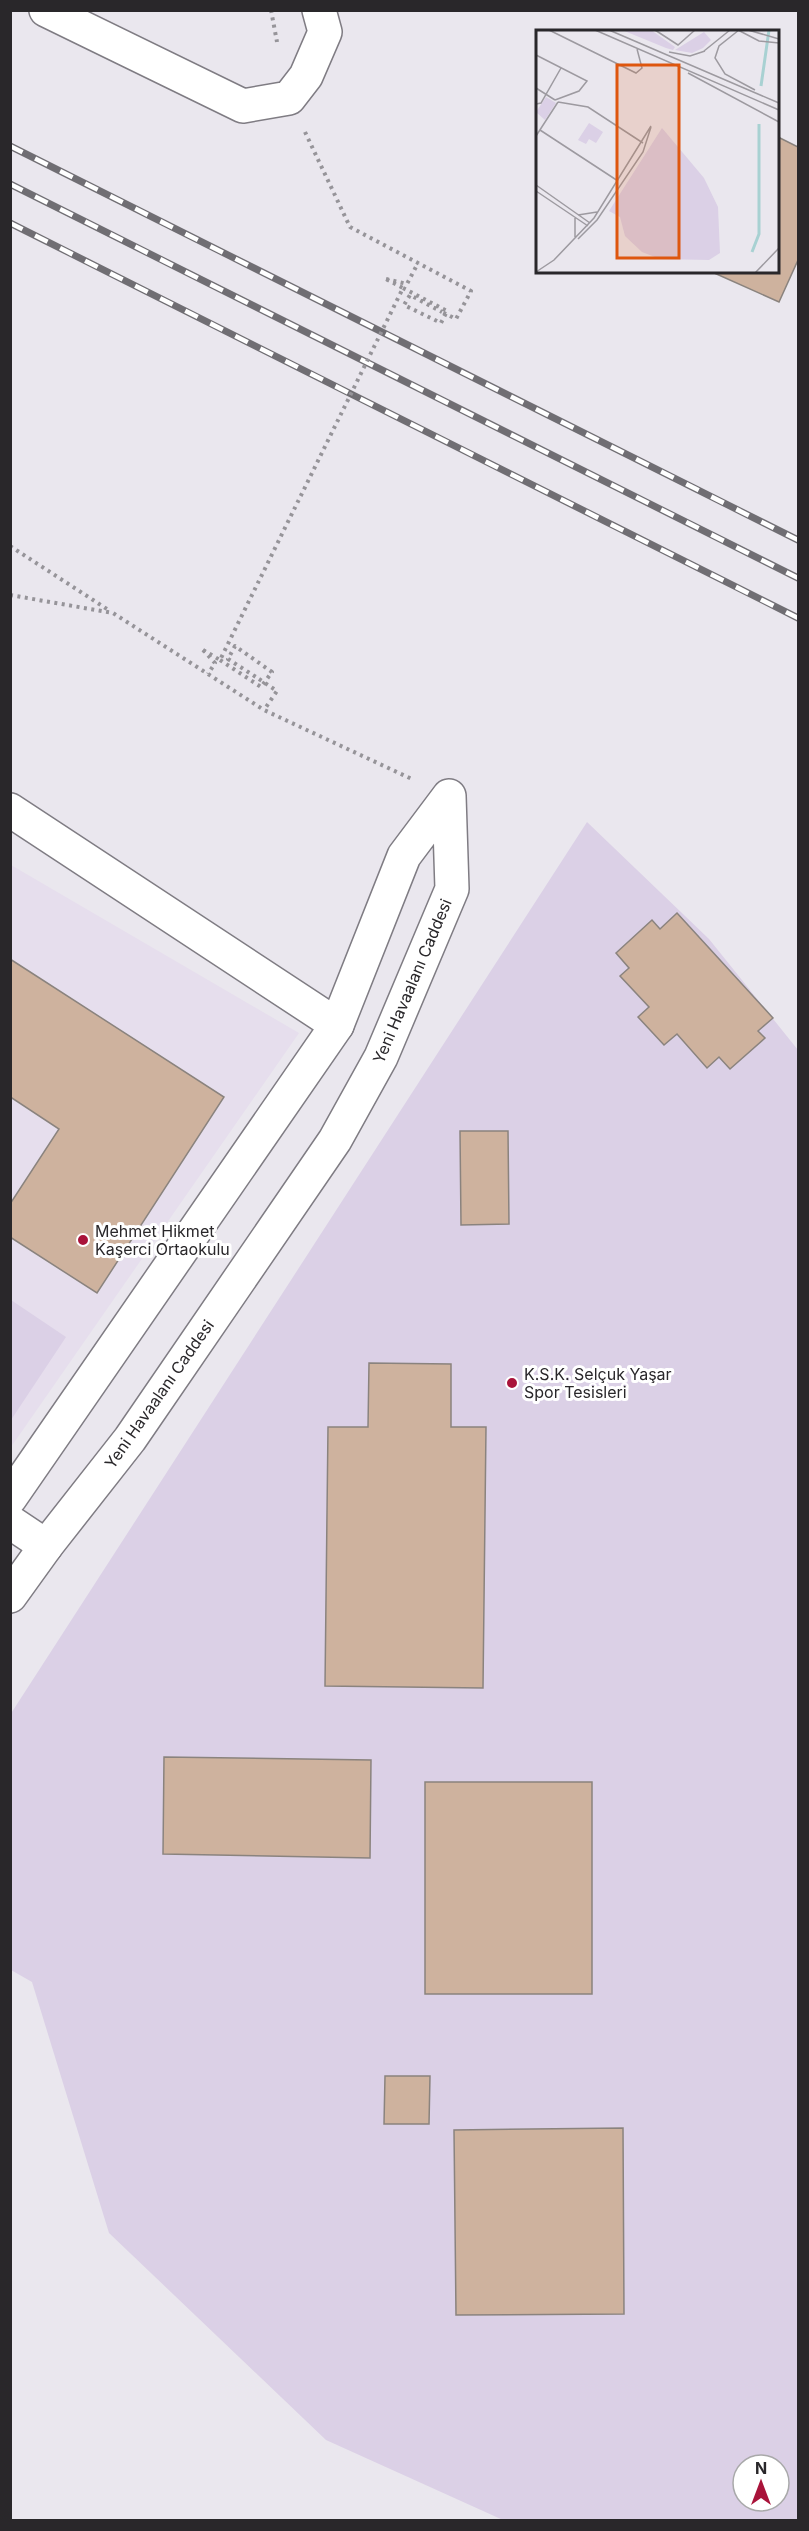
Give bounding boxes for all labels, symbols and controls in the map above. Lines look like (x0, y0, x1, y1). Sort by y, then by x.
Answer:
inset map (536, 30, 779, 273)
street label: Yeni Havaalanı Caddesi (368, 896, 456, 1066)
place label: Mehmet Hikmet Kaşerci Ortaokulu (95, 1221, 230, 1259)
marker: Mehmet Hikmet Kaşerci Ortaokulu (76, 1233, 90, 1247)
street label: Yeni Havaalanı Caddesi (100, 1316, 218, 1472)
place label: K.S.K. Selçuk Yaşar Spor Tesisleri (524, 1364, 672, 1402)
marker: K.S.K. Selçuk Yaşar Spor Tesisleri (505, 1376, 519, 1390)
north arrow (731, 2453, 791, 2513)
text: N (755, 2458, 767, 2478)

